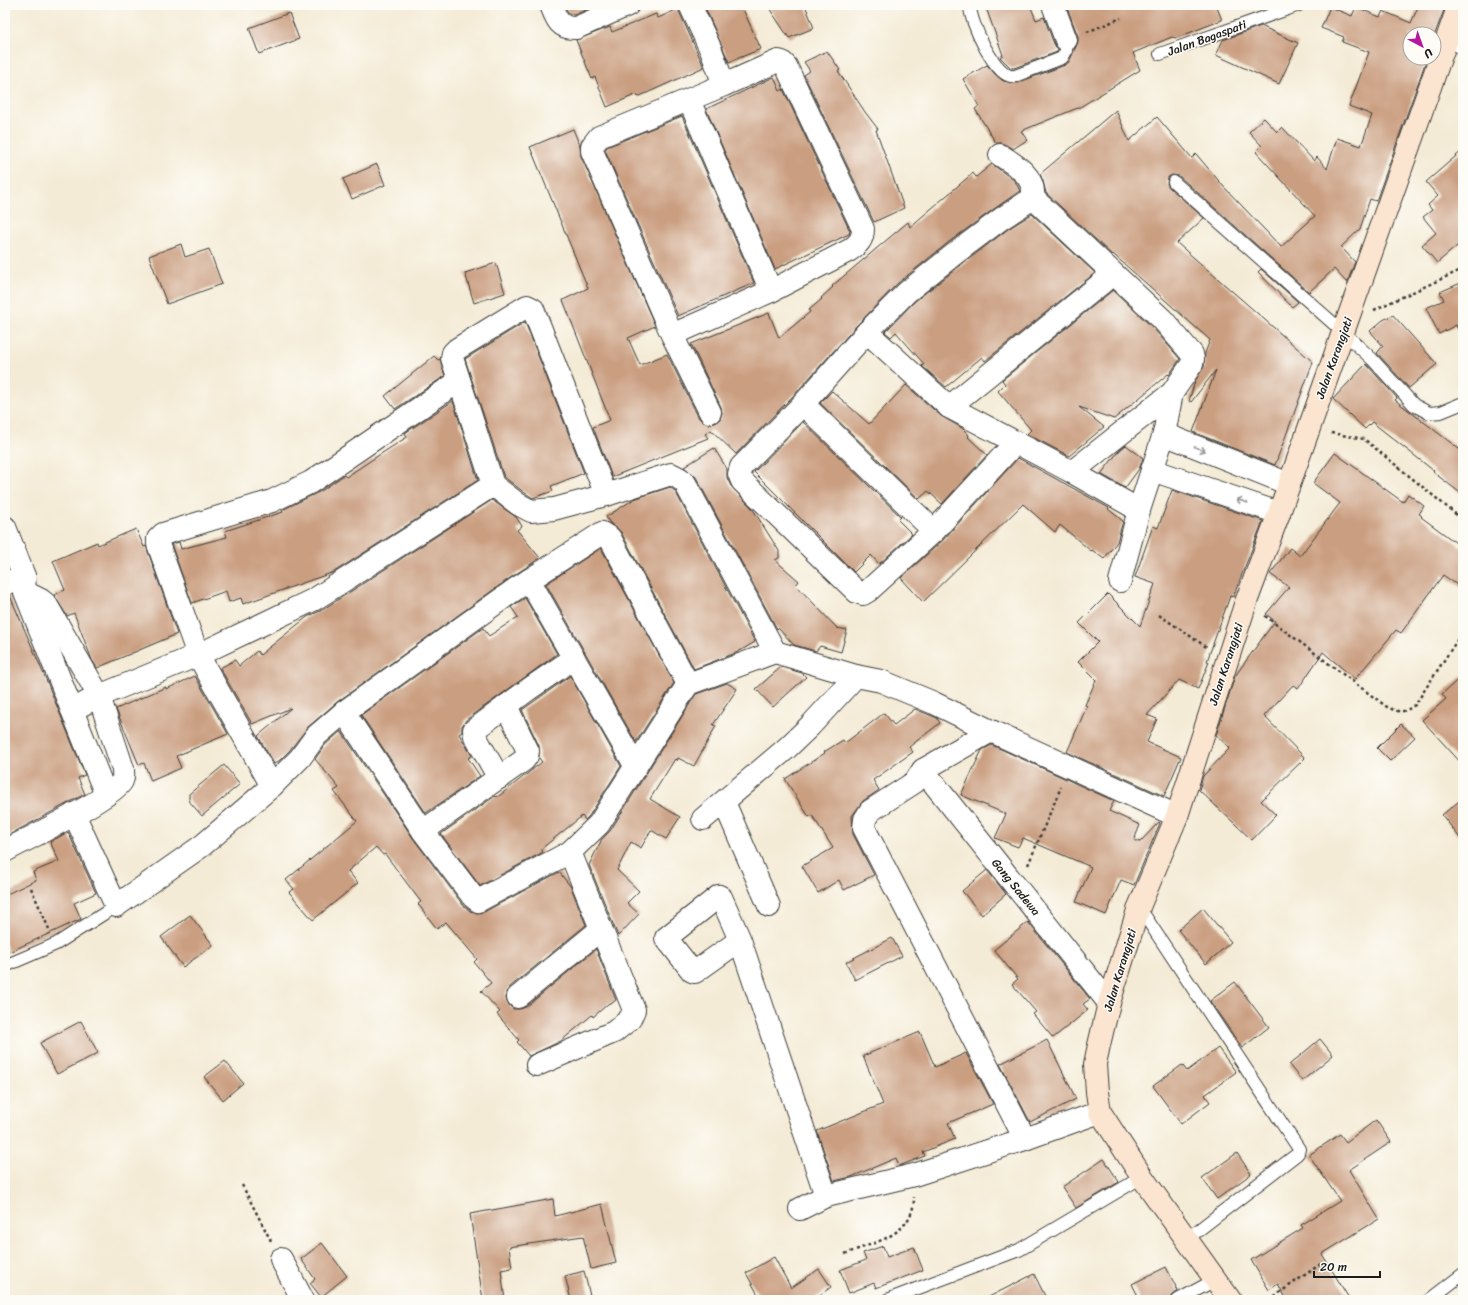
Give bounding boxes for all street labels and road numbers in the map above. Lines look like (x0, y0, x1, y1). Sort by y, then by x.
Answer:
street label: Jalan Bagaspati (1164, 13, 1250, 63)
street label: Jalan Karangjati (1309, 313, 1359, 403)
street label: Jalan Karangjati (1202, 619, 1250, 709)
street label: Gang Sadewa (986, 853, 1046, 921)
street label: Jalan Karangjati (1097, 925, 1143, 1015)

